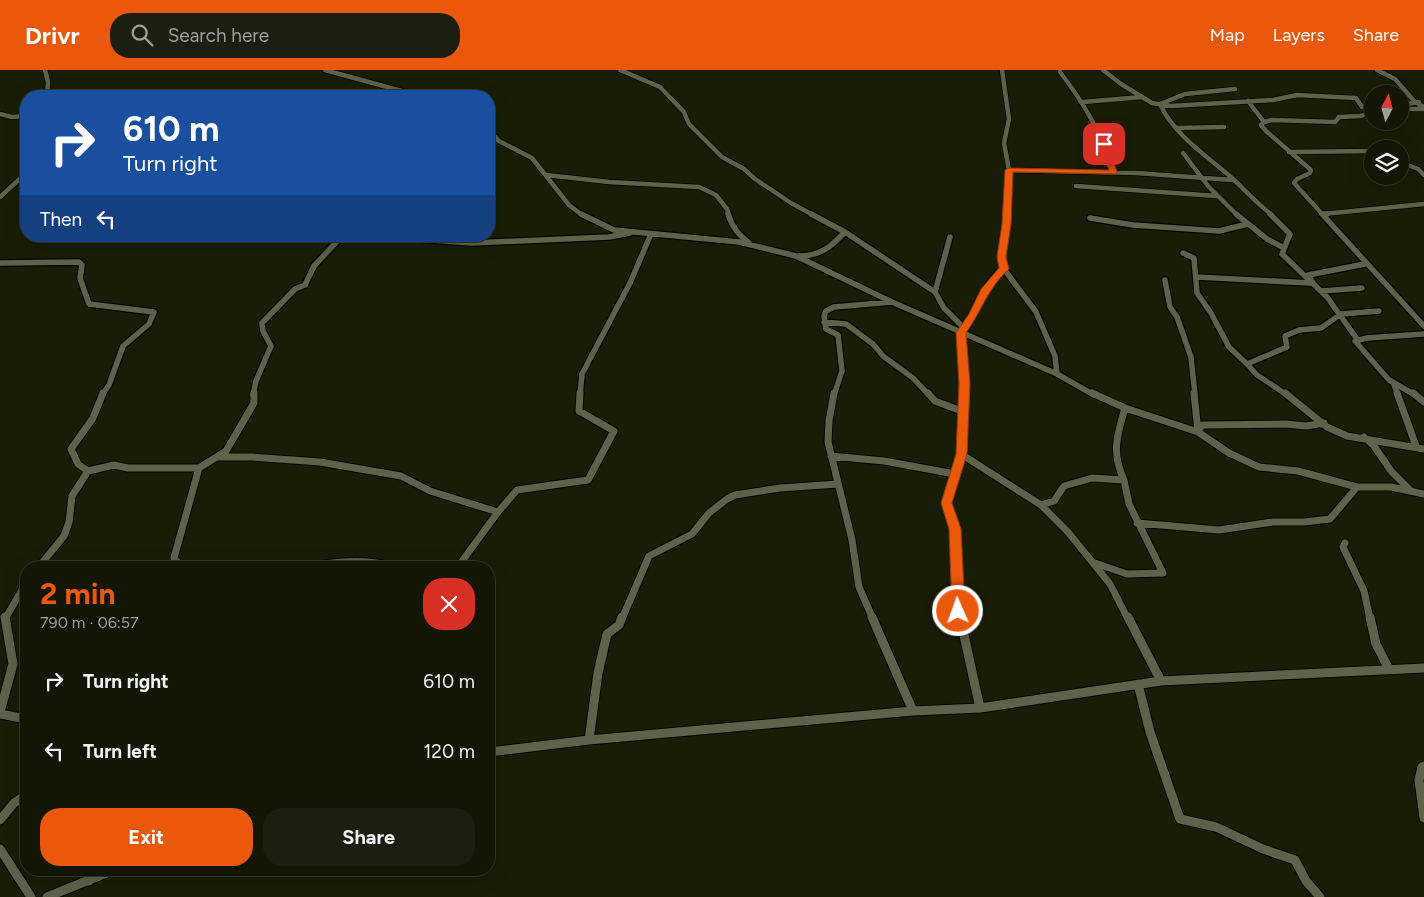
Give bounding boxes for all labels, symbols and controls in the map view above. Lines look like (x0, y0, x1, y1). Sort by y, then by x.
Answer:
search box (110, 13, 460, 58)
text: Drivr (25, 21, 80, 50)
icon: search (128, 21, 156, 49)
text: Search here (168, 24, 269, 47)
text: Map (1210, 24, 1245, 46)
text: Layers (1273, 24, 1325, 46)
text: Share (1353, 24, 1399, 46)
north arrow (1364, 85, 1409, 130)
map controls (1364, 85, 1409, 185)
text: 610 m (123, 108, 220, 150)
icon: right (40, 110, 105, 175)
pin (1083, 123, 1125, 165)
icon: arrive (1090, 130, 1118, 158)
button: layers (1364, 140, 1409, 185)
text: Turn right (123, 150, 218, 177)
icon: left (92, 205, 120, 233)
text: Then (40, 208, 82, 231)
text: 2 min (40, 575, 116, 612)
button: close (423, 578, 475, 630)
position arrow (931, 584, 983, 636)
text: 790 m · 06:57 (40, 613, 139, 632)
icon: right (40, 667, 68, 695)
text: Turn right (83, 670, 169, 693)
text: 610 m (423, 670, 475, 693)
icon: left (40, 737, 68, 765)
text: Turn left (83, 740, 157, 763)
text: 120 m (423, 740, 475, 763)
button: Exit (40, 808, 253, 866)
button: Share (263, 808, 475, 866)

